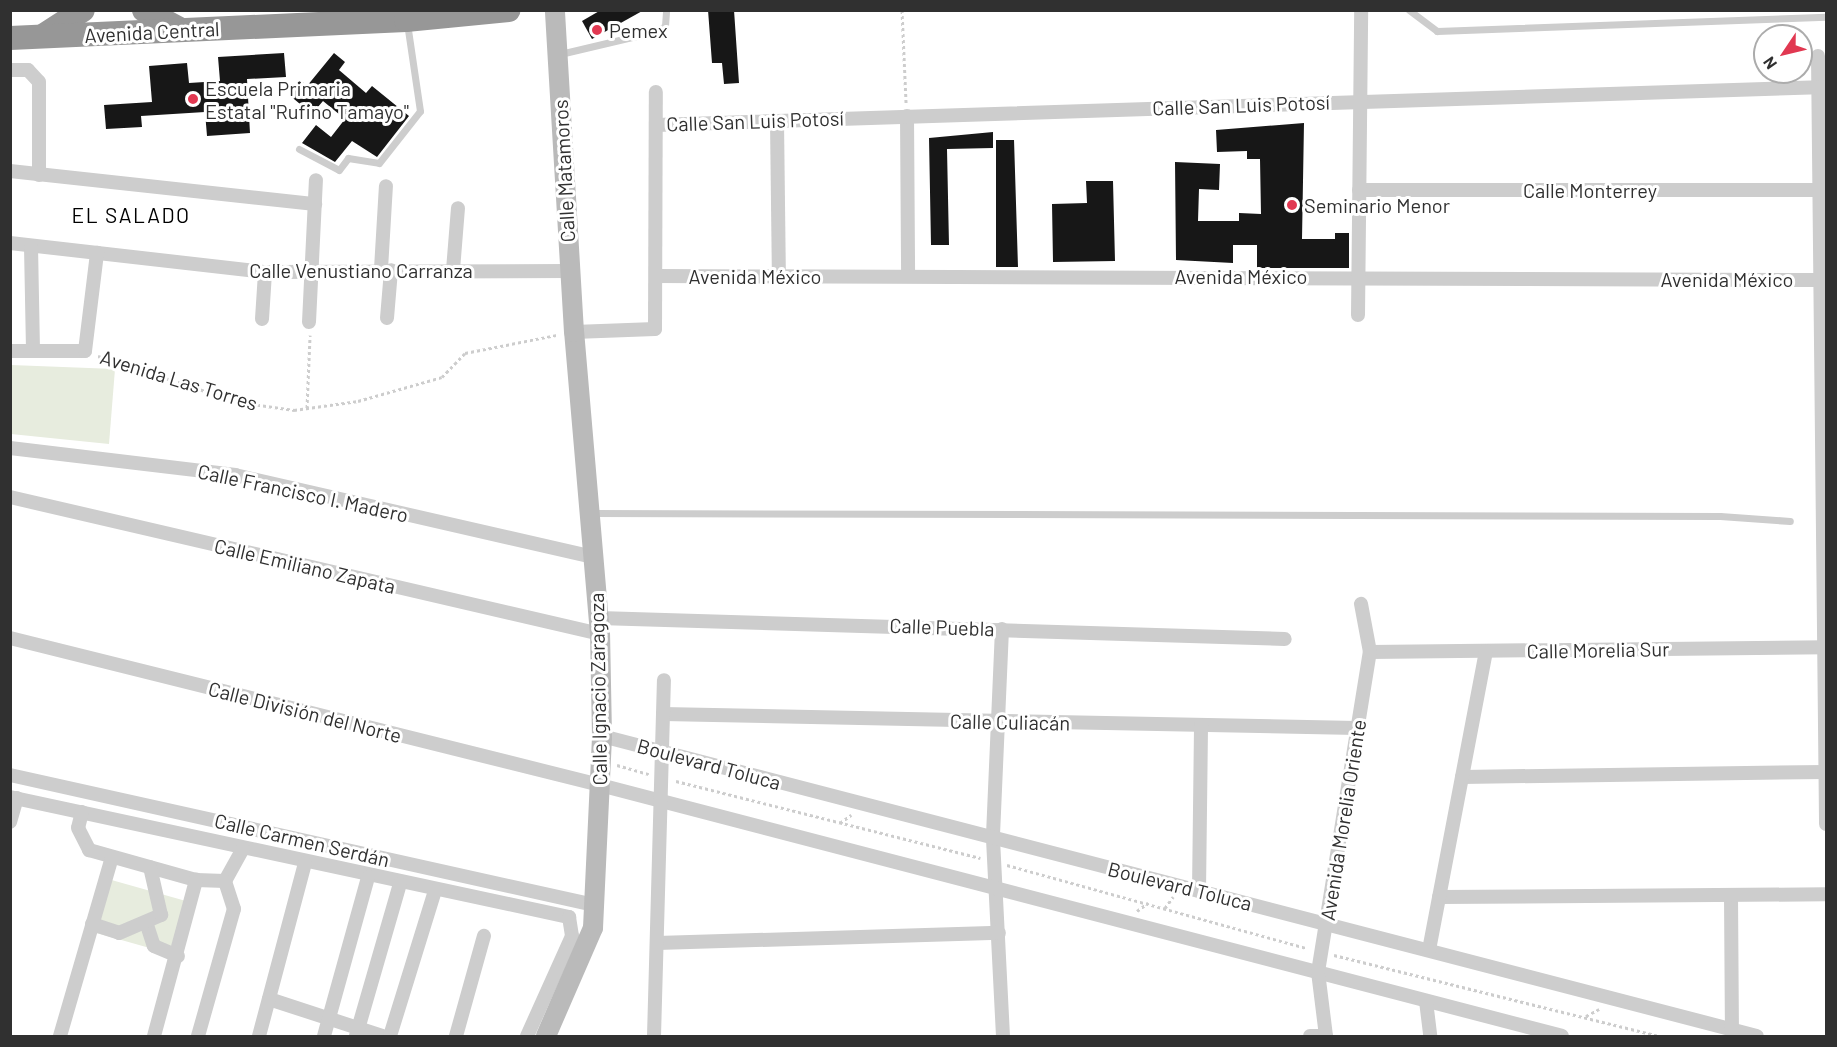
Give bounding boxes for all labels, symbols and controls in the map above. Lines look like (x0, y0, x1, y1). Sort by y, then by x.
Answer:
street label: Avenida Central (84, 16, 220, 48)
place label: Pemex (609, 18, 667, 42)
marker: Pemex (590, 23, 604, 37)
north arrow (1753, 24, 1813, 84)
text: N (1759, 54, 1780, 73)
place label: Escuela Primaria Estatal "Rufino Tamayo" (205, 76, 409, 123)
street label: Calle San Luis Potosí (1152, 90, 1330, 120)
marker: Escuela Primaria Estatal "Rufino Tamayo" (186, 92, 200, 106)
street label: Calle Matamoros (548, 99, 580, 243)
street label: Calle San Luis Potosí (666, 106, 844, 136)
street label: Calle Monterrey (1523, 178, 1657, 202)
place label: Seminario Menor (1304, 193, 1450, 217)
marker: Seminario Menor (1285, 198, 1299, 212)
district label: EL SALADO (72, 202, 190, 228)
street label: Calle Venustiano Carranza (249, 258, 473, 282)
street label: Avenida México (689, 264, 821, 288)
street label: Avenida México (1175, 264, 1307, 288)
street label: Avenida México (1661, 267, 1793, 291)
street label: Avenida Las Torres (98, 345, 260, 415)
street label: Calle Francisco I. Madero (196, 459, 410, 527)
street label: Calle Emiliano Zapata (212, 533, 398, 599)
street label: Calle Ignacio Zaragoza (584, 592, 612, 786)
street label: Calle Puebla (889, 613, 995, 641)
street label: Calle Morelia Sur (1526, 637, 1670, 663)
street label: Calle División del Norte (206, 676, 404, 748)
street label: Calle Culiacán (950, 709, 1070, 735)
street label: Avenida Morelia Oriente (1315, 718, 1371, 922)
street label: Boulevard Toluca (635, 733, 783, 795)
street label: Calle Carmen Serdán (212, 808, 392, 872)
street label: Boulevard Toluca (1105, 857, 1255, 915)

